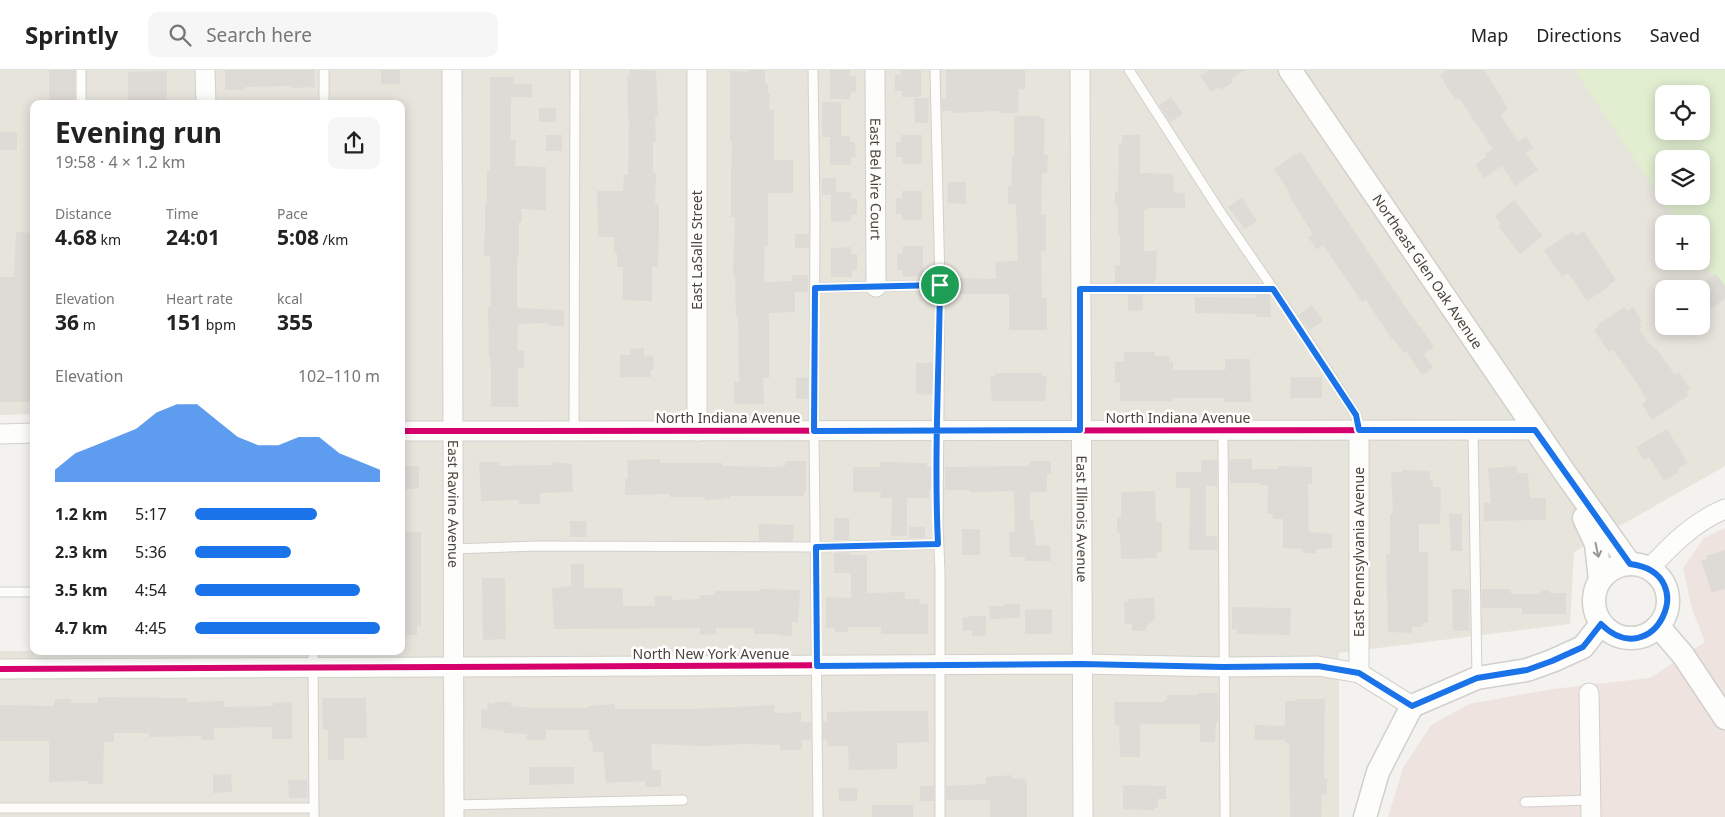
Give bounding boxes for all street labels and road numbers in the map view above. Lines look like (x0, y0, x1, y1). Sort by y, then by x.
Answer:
street label: East Bel Aire Court (866, 118, 886, 240)
street label: East LaSalle Street (687, 190, 706, 310)
street label: Northeast Glen Oak Avenue (1369, 190, 1487, 352)
street label: North Indiana Avenue (655, 408, 801, 427)
street label: North Indiana Avenue (1105, 408, 1251, 427)
street label: East Ravine Avenue (444, 440, 463, 568)
street label: East Illinois Avenue (1073, 455, 1092, 583)
street label: East Pennsylvania Avenue (1349, 467, 1368, 637)
street label: North New York Avenue (633, 644, 790, 663)

